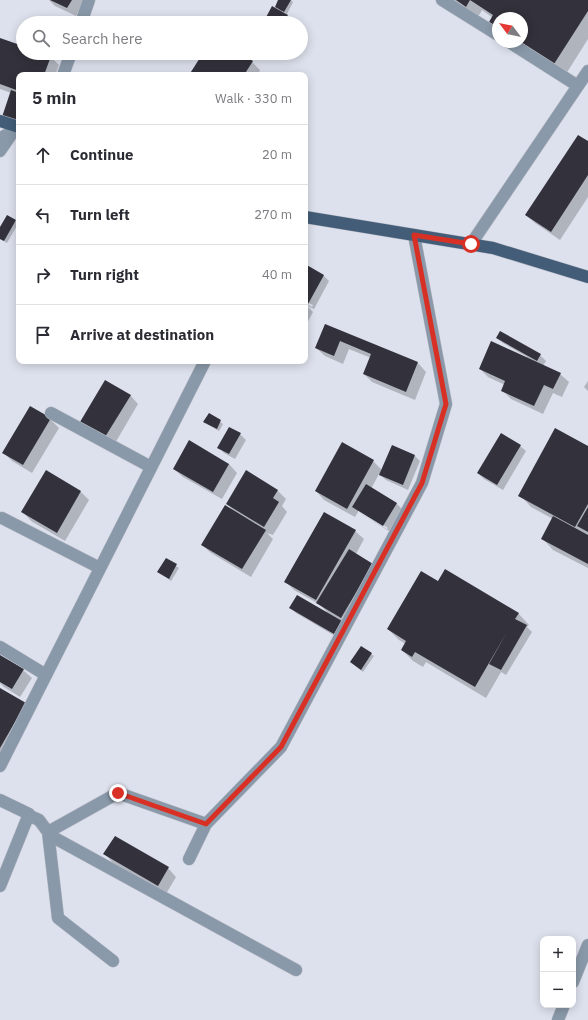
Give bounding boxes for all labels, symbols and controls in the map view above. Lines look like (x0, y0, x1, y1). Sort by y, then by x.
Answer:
north arrow (492, 12, 528, 48)
search box (16, 16, 308, 60)
icon: search (30, 27, 52, 49)
text: Search here (62, 29, 142, 48)
text: 5 min (32, 87, 76, 109)
text: Walk · 330 m (215, 90, 292, 107)
icon: ahead (32, 144, 54, 166)
text: Continue (70, 145, 134, 164)
text: 20 m (262, 146, 292, 163)
icon: left (32, 204, 54, 226)
text: Turn left (70, 205, 130, 224)
text: 270 m (254, 206, 292, 223)
route start (462, 235, 480, 253)
icon: right (32, 264, 54, 286)
text: Turn right (70, 265, 139, 284)
text: 40 m (262, 266, 292, 283)
icon: arrive (32, 324, 54, 346)
text: Arrive at destination (70, 325, 214, 344)
route end (109, 784, 127, 802)
map controls (540, 936, 576, 1008)
button: + (540, 936, 576, 972)
button: − (540, 972, 576, 1008)

